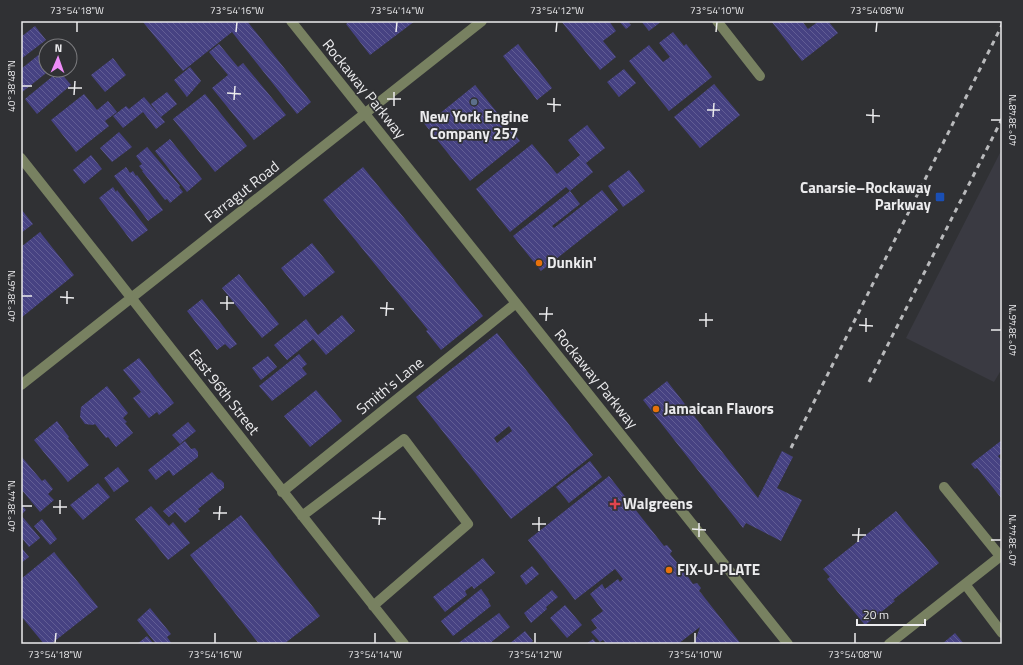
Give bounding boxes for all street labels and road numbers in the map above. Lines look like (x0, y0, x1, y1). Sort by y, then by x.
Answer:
street label: Rockaway Parkway (317, 34, 412, 143)
street label: Farragut Road (199, 155, 284, 228)
street label: Rockaway Parkway (549, 324, 644, 433)
street label: East 96th Street (183, 344, 266, 440)
street label: Smith's Lane (351, 351, 428, 420)

